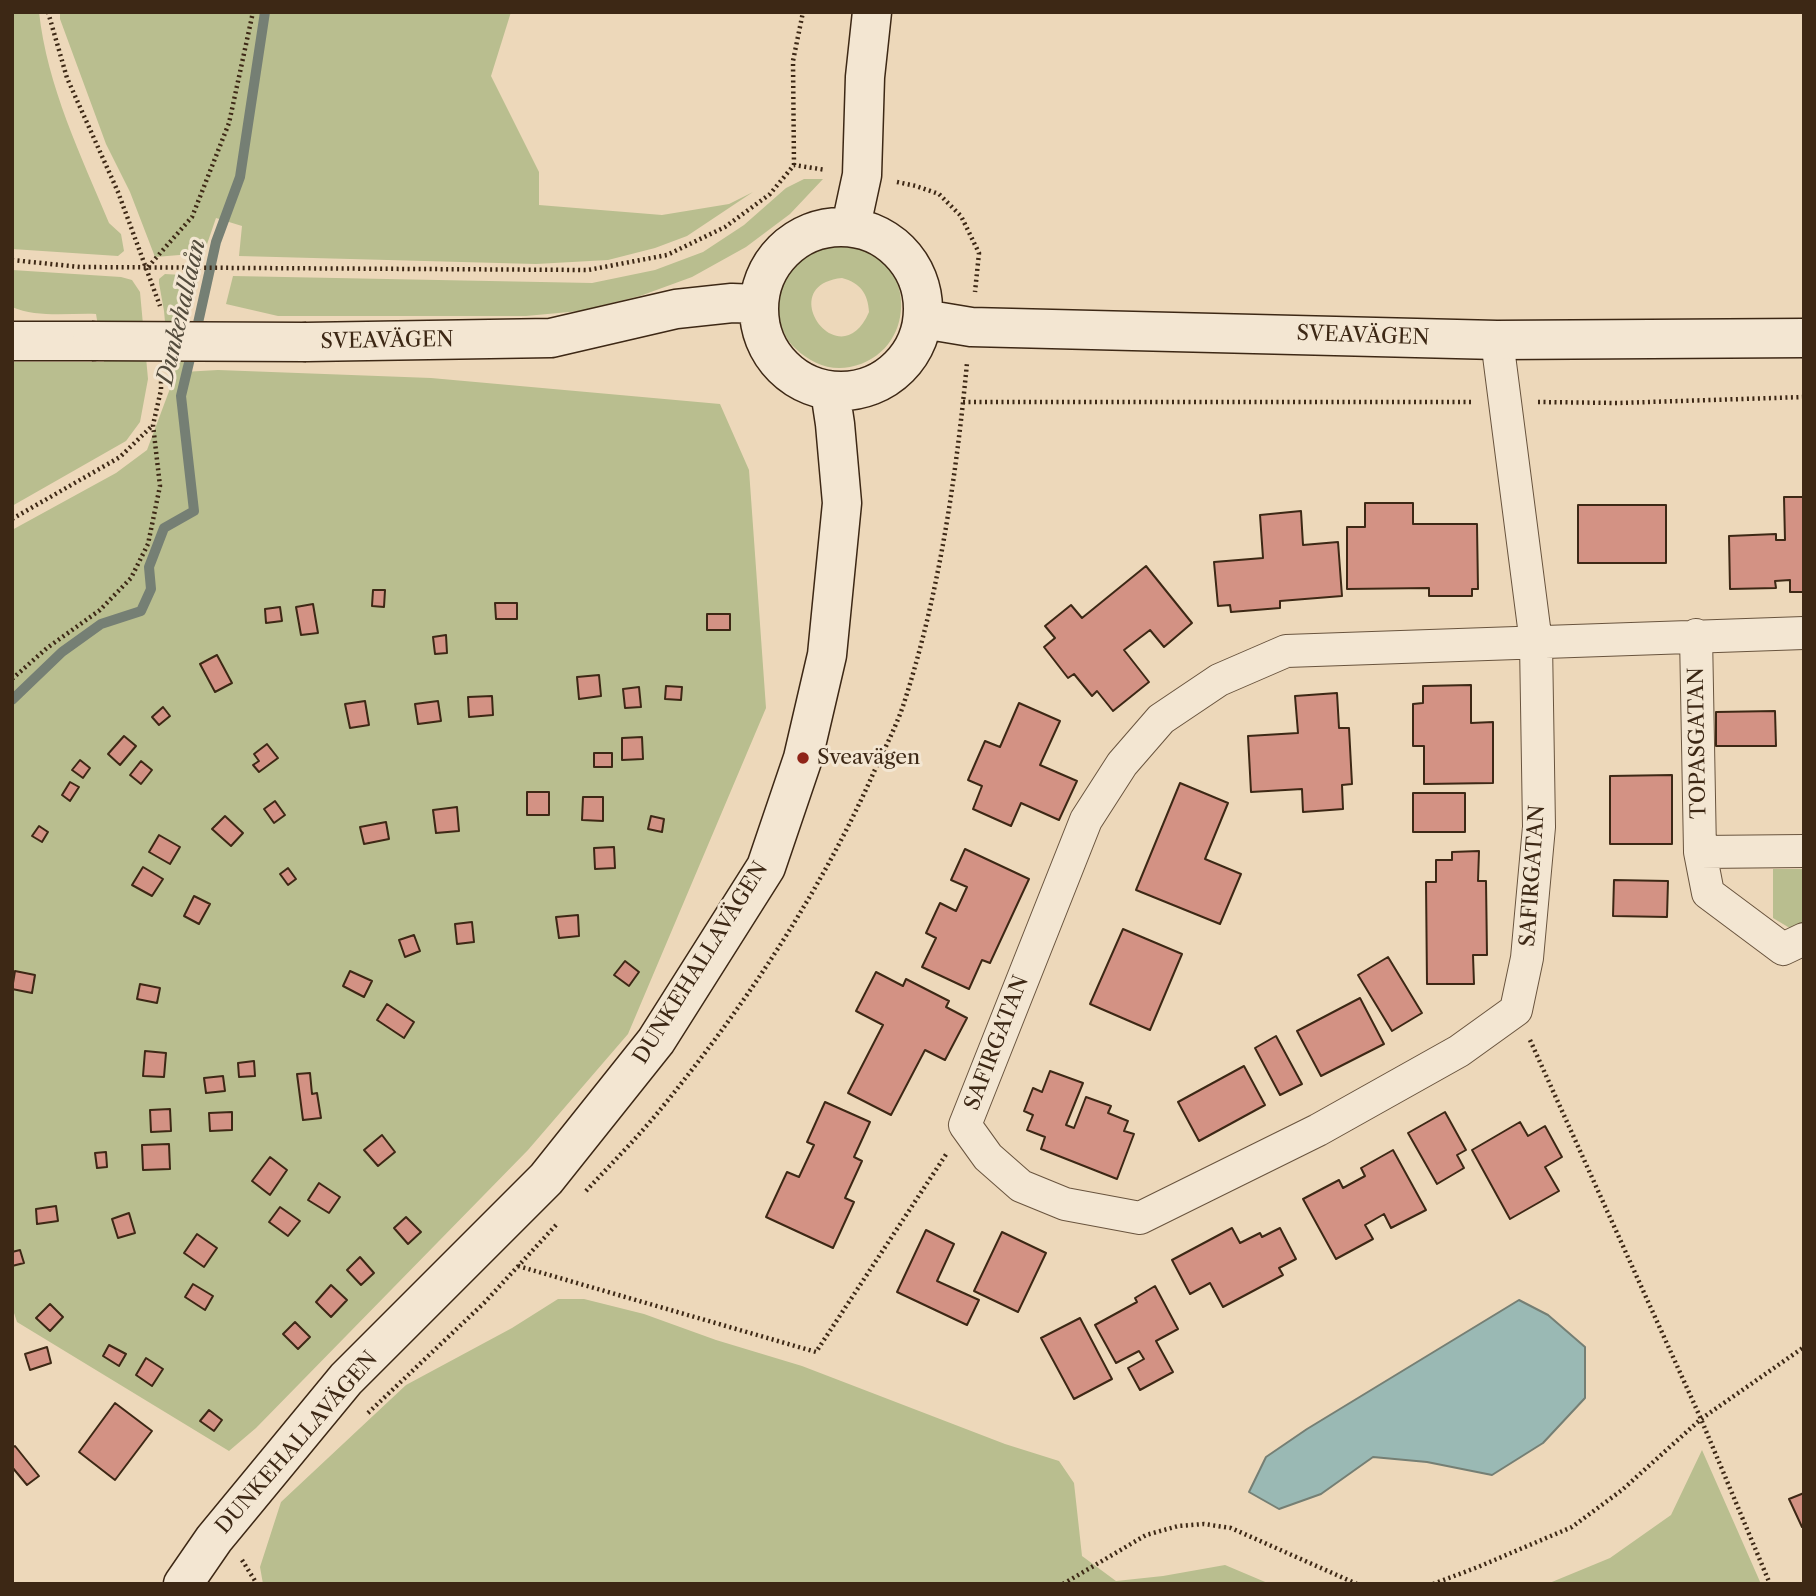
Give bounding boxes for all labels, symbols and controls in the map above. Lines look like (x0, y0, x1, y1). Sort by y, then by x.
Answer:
water label: Dunkehallaån (152, 237, 212, 387)
street label: SVEAVÄGEN (1296, 321, 1430, 351)
street label: SVEAVÄGEN (320, 327, 454, 355)
street label: TOPASGATAN (1684, 667, 1712, 819)
place label: Sveavägen (817, 745, 920, 771)
marker: Sveavägen (795, 750, 811, 766)
street label: SAFIRGATAN (1515, 804, 1551, 948)
street label: DUNKEHALLAVÄGEN (628, 857, 774, 1069)
street label: SAFIRGATAN (960, 972, 1034, 1114)
street label: DUNKEHALLAVÄGEN (211, 1347, 383, 1539)

